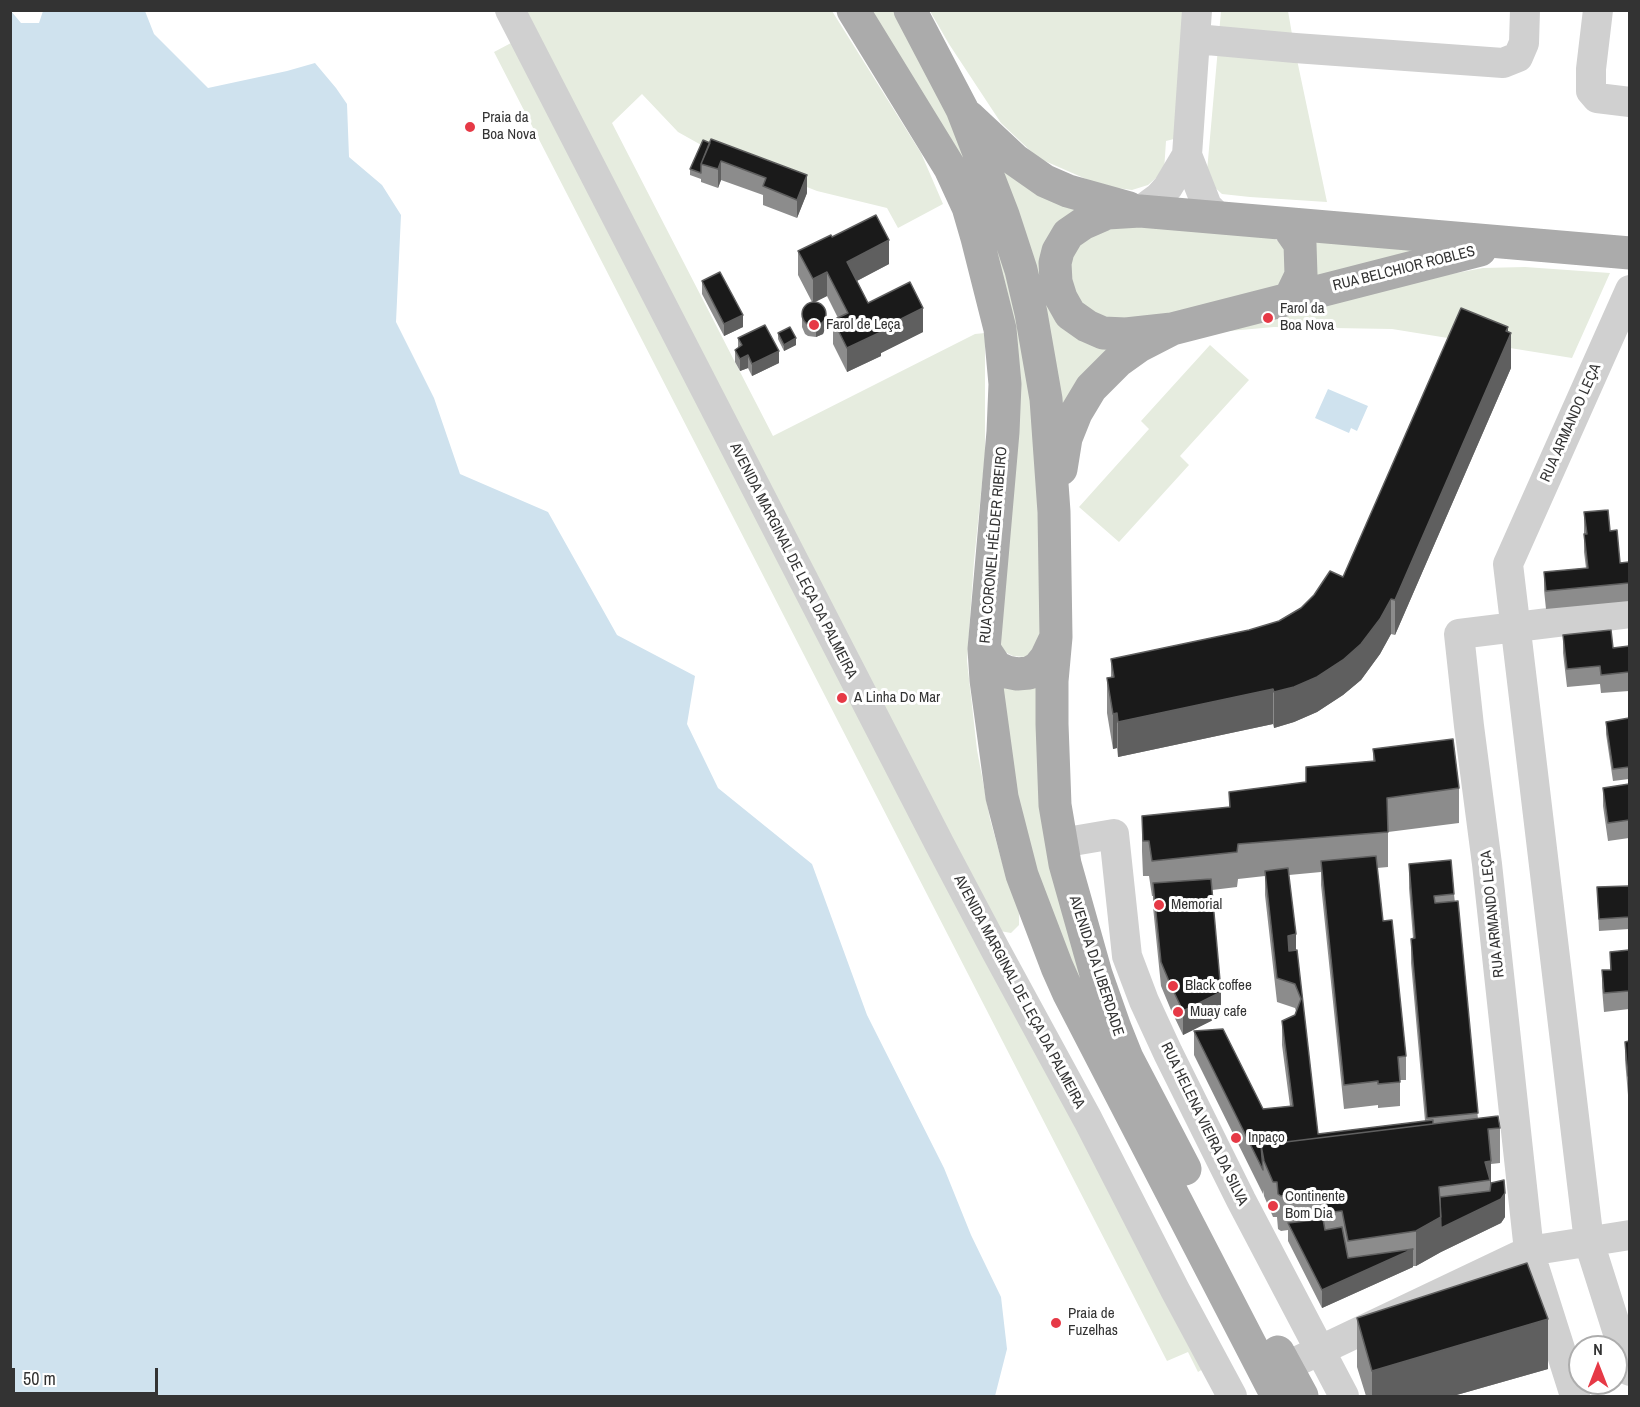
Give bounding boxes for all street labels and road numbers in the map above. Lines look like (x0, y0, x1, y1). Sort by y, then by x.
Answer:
street label: RUA BELCHIOR ROBLES (1331, 243, 1477, 295)
street label: RUA ARMANDO LEÇA (1537, 361, 1605, 485)
street label: AVENIDA MARGINAL DE LEÇA DA PALMEIRA (725, 440, 861, 682)
street label: RUA CORONEL HÉLDER RIBEIRO (976, 446, 1012, 644)
street label: RUA ARMANDO LEÇA (1477, 850, 1509, 978)
street label: AVENIDA MARGINAL DE LEÇA DA PALMEIRA (950, 872, 1088, 1112)
street label: AVENIDA DA LIBERDADE (1065, 893, 1127, 1039)
street label: RUA HELENA VIEIRA DA SILVA (1157, 1039, 1251, 1209)

